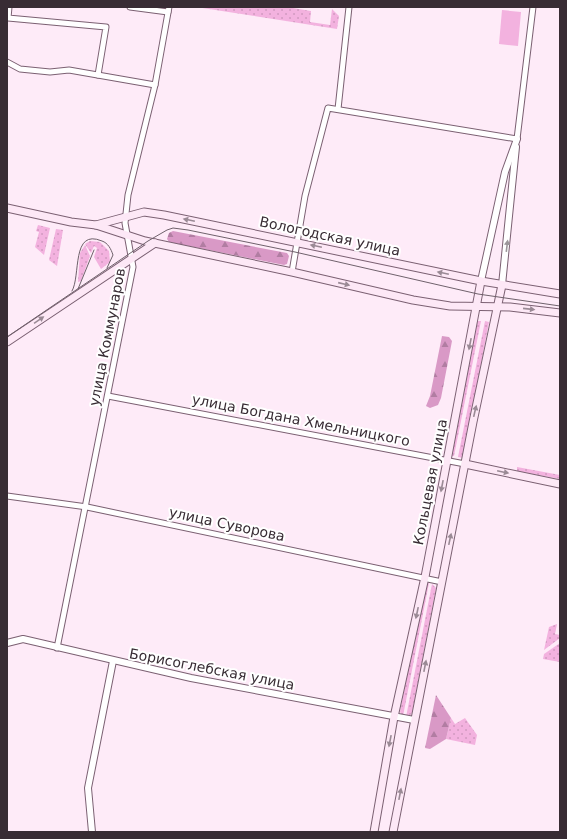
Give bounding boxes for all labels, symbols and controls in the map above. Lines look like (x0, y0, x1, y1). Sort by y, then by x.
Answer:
street label: Вологодская улица (258, 213, 402, 259)
one-way arrow (183, 216, 195, 222)
one-way arrow (504, 240, 510, 252)
one-way arrow (310, 243, 322, 249)
street label: улица Коммунаров (86, 267, 128, 407)
one-way arrow (437, 269, 449, 275)
one-way arrow (338, 281, 350, 287)
one-way arrow (523, 306, 535, 312)
one-way arrow (34, 316, 44, 324)
one-way arrow (466, 338, 472, 351)
street label: улица Богдана Хмельницкого (191, 391, 411, 449)
one-way arrow (473, 405, 479, 417)
street label: Кольцевая улица (410, 418, 450, 546)
one-way arrow (497, 470, 509, 476)
one-way arrow (439, 480, 445, 492)
street label: улица Суворова (168, 504, 286, 544)
one-way arrow (448, 532, 454, 545)
one-way arrow (414, 607, 420, 620)
street label: Борисоглебская улица (128, 645, 296, 693)
one-way arrow (422, 660, 428, 672)
one-way arrow (387, 734, 393, 747)
one-way arrow (397, 788, 403, 800)

